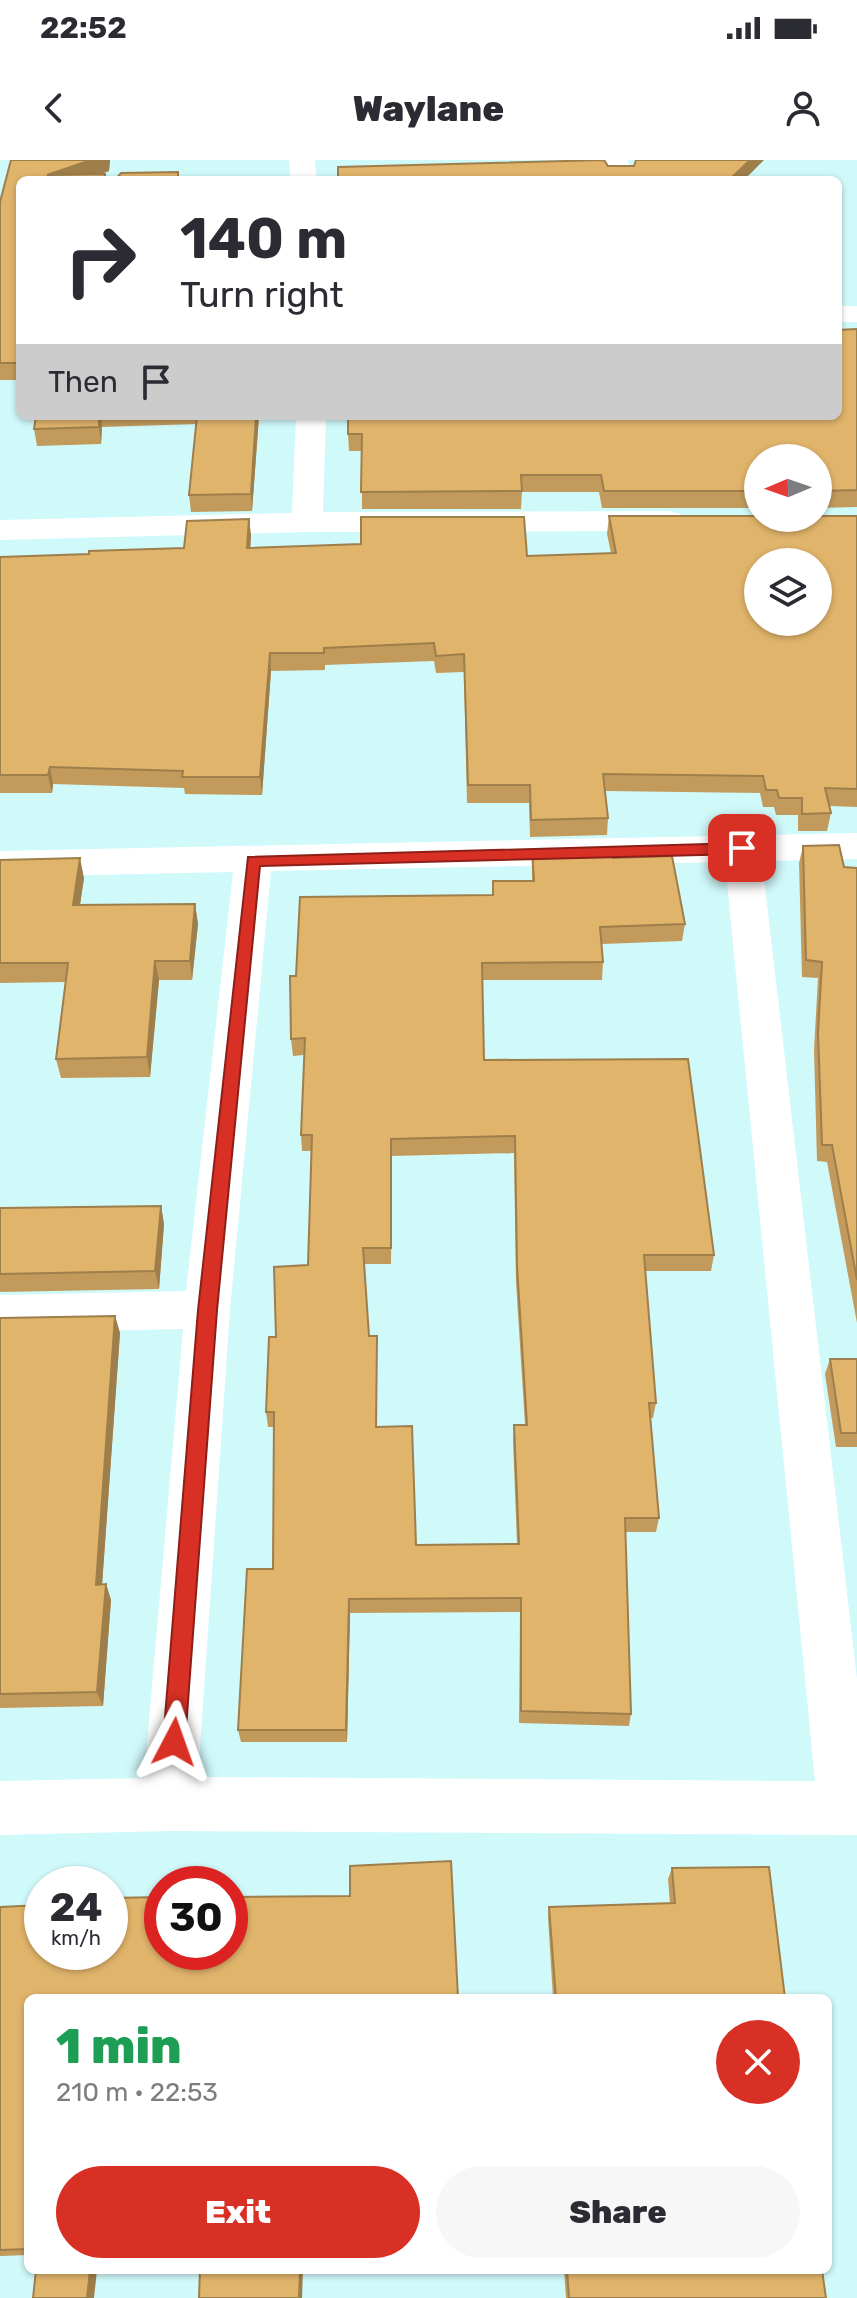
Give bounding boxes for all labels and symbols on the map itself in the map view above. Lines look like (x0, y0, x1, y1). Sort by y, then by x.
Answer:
north arrow (744, 444, 832, 532)
pin (708, 814, 776, 882)
position arrow (132, 1700, 216, 1784)
speed limit sign: 30 (144, 1866, 248, 1970)

